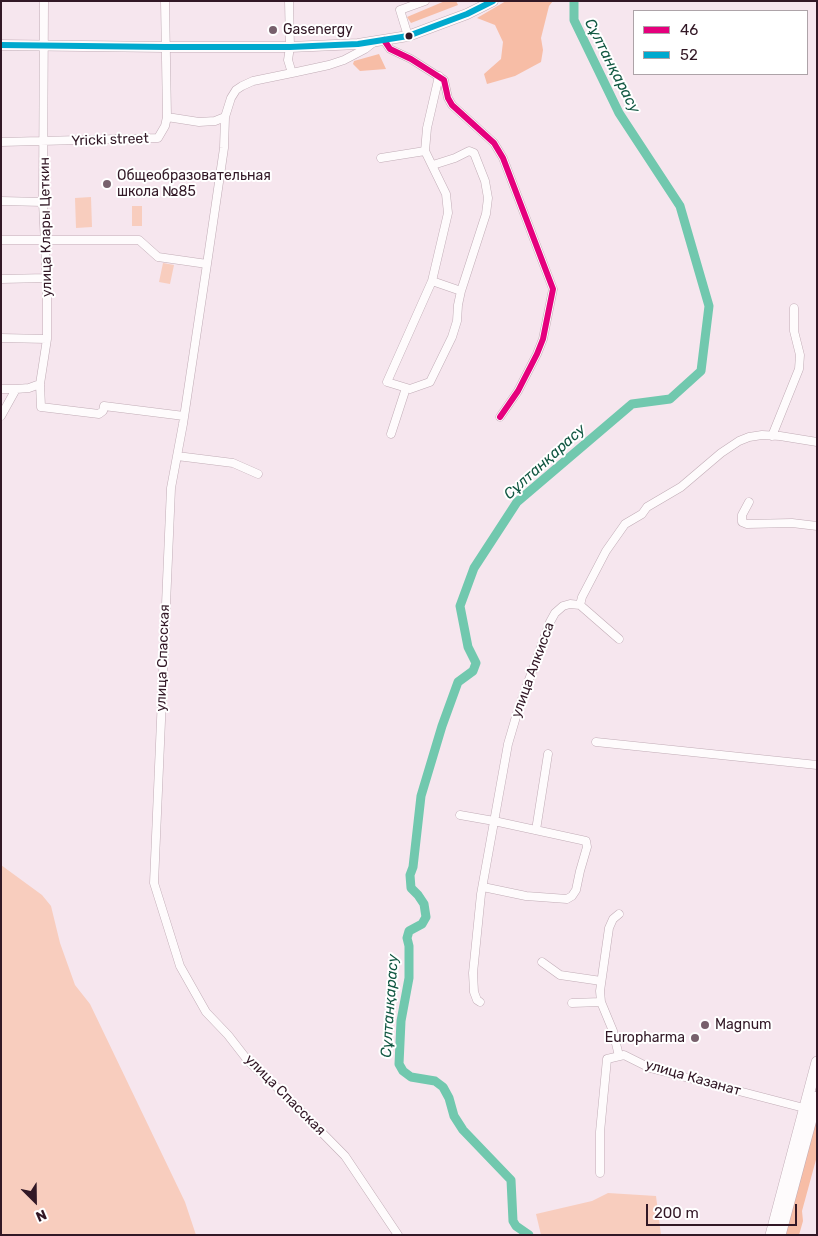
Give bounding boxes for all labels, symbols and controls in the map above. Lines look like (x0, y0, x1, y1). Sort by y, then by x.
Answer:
legend (633, 10, 808, 75)
water label: Сұлтанқарасу (580, 16, 644, 116)
text: 46 (680, 21, 698, 39)
place label: Gasenergy (283, 22, 353, 38)
marker: Gasenergy (267, 24, 279, 36)
unlabelled marker (404, 31, 414, 41)
text: 52 (680, 46, 698, 64)
street label: Yricki street (71, 130, 149, 150)
street label: улица Клары Цеткин (36, 157, 56, 297)
place label: Общеобразовательная школа №85 (117, 168, 271, 200)
marker: Общеобразовательная школа №85 (101, 178, 113, 190)
water label: Сұлтанқарасу (500, 421, 590, 503)
street label: улица Спасская (153, 604, 173, 712)
street label: улица Алкисса (508, 620, 558, 720)
water label: Сұлтанқарасу (377, 954, 403, 1058)
place label: Magnum (715, 1017, 772, 1033)
marker: Magnum (699, 1019, 711, 1031)
place label: Europharma (605, 1030, 685, 1046)
marker: Europharma (689, 1032, 701, 1044)
street label: улица Спасская (241, 1051, 329, 1139)
street label: улица Казанат (643, 1056, 743, 1100)
north arrow (10, 1176, 60, 1226)
scale bar (648, 1194, 799, 1226)
text: 200 m (654, 1204, 699, 1222)
text: N (33, 1205, 49, 1225)

